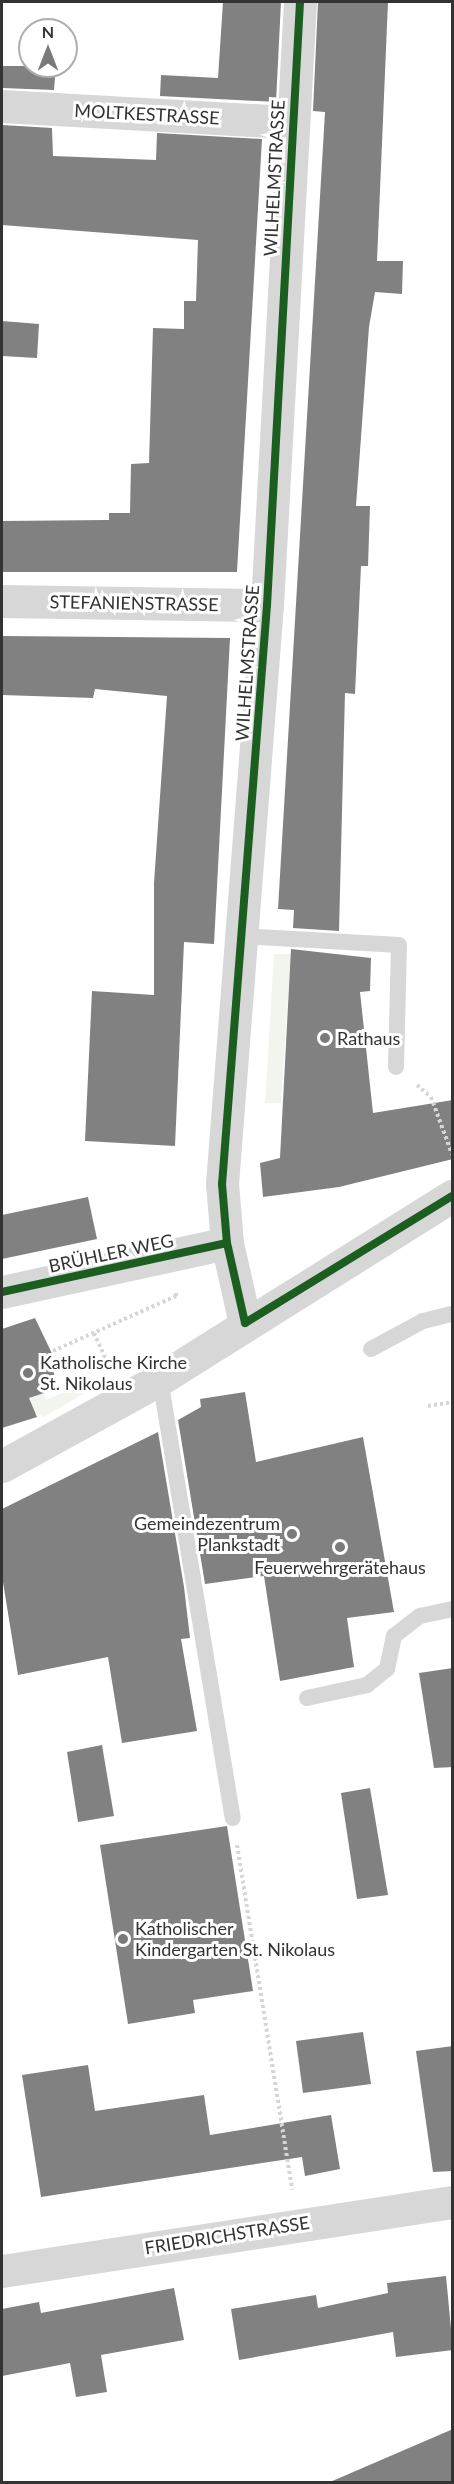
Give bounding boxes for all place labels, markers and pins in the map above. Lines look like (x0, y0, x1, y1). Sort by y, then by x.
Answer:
place label: Rathaus (337, 1027, 400, 1049)
marker: Rathaus (318, 1031, 332, 1045)
place label: Katholische Kirche St. Nikolaus (40, 1352, 187, 1394)
marker: Katholische Kirche St. Nikolaus (21, 1366, 35, 1380)
place label: Gemeindezentrum Plankstadt (134, 1513, 280, 1556)
marker: Gemeindezentrum Plankstadt (285, 1527, 299, 1541)
marker: Feuerwehrgerätehaus (333, 1540, 347, 1554)
place label: Feuerwehrgerätehaus (254, 1556, 426, 1578)
place label: Katholischer Kindergarten St. Nikolaus (135, 1918, 335, 1960)
marker: Katholischer Kindergarten St. Nikolaus (116, 1932, 130, 1946)

